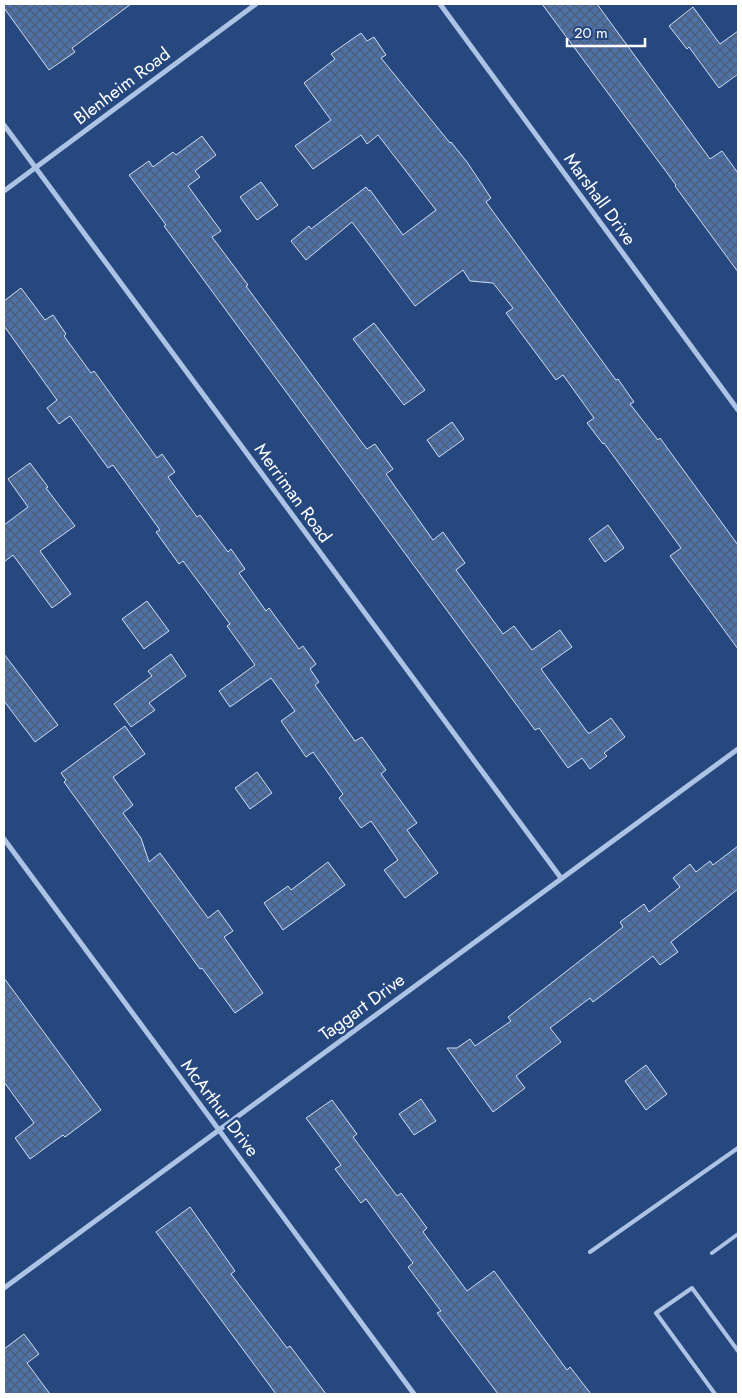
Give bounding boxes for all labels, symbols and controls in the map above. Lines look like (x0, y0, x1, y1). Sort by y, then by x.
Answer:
scale bar (567, 15, 644, 47)
text: 20 m (574, 22, 608, 44)
street label: Blenheim Road (68, 41, 176, 131)
street label: Marshall Drive (558, 147, 642, 251)
street label: Merriman Road (248, 438, 338, 548)
street label: Taggart Drive (314, 967, 410, 1047)
street label: McArthur Drive (175, 1054, 265, 1162)

